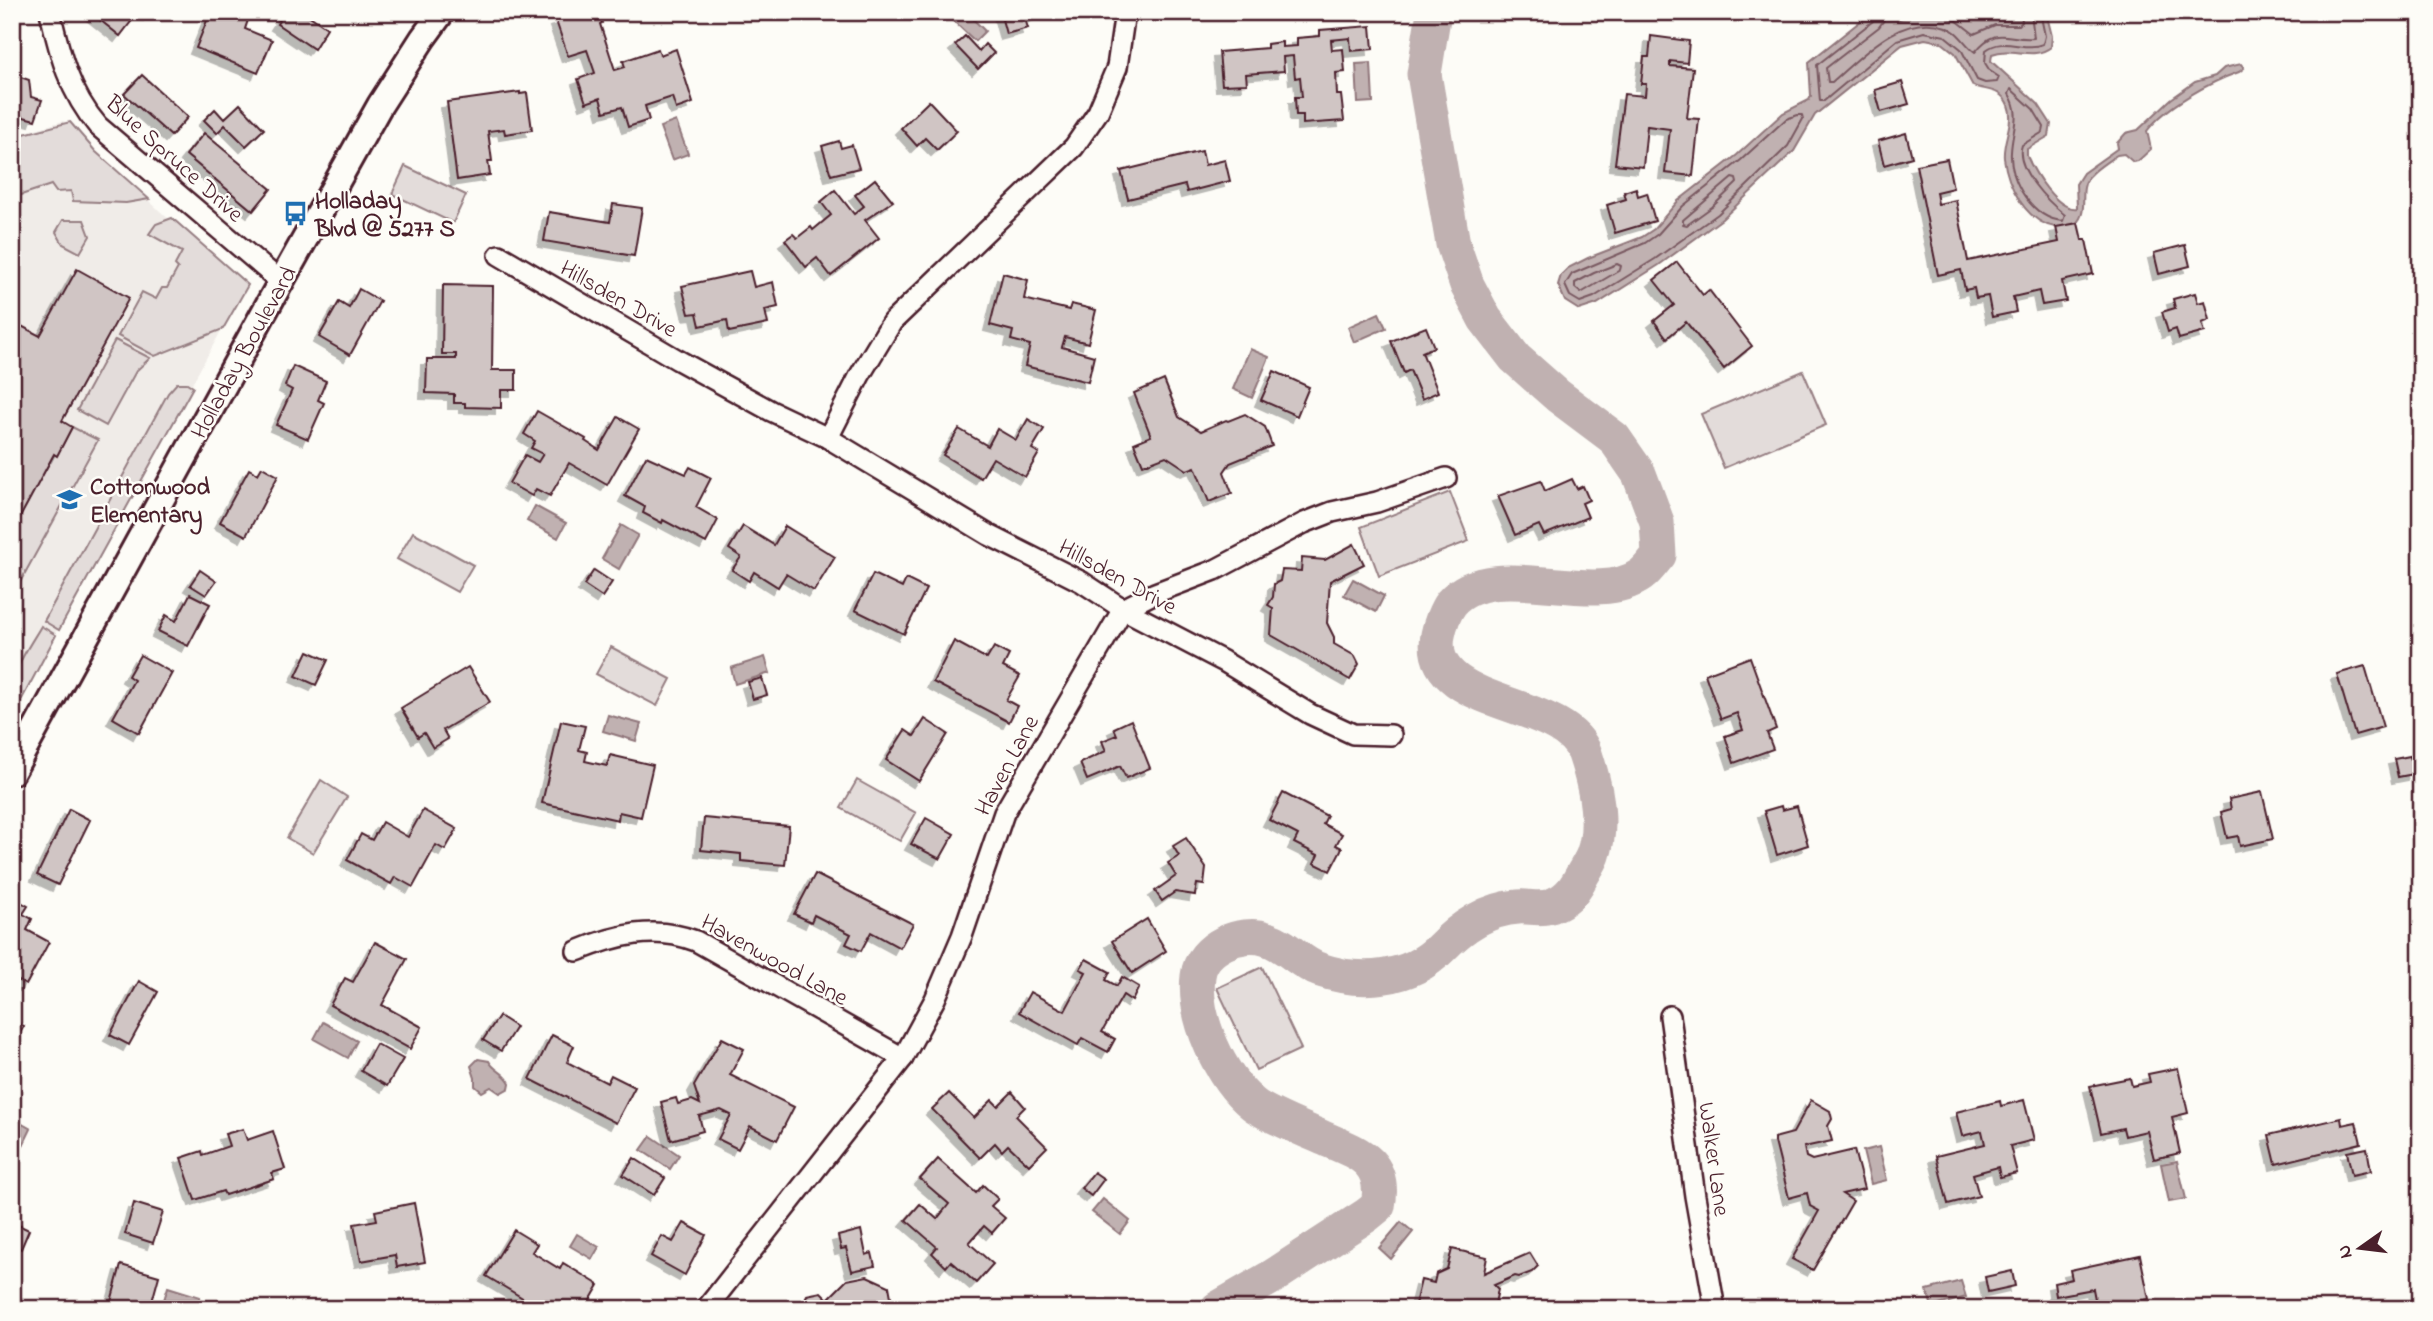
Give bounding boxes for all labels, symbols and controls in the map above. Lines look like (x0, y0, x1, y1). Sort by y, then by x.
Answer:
street label: Blue Spruce Drive (95, 87, 251, 232)
place label: Holladay Blvd @ 5277 S (314, 185, 455, 248)
bus stop icon: Holladay Blvd @ 5277 S (281, 200, 309, 228)
street label: Hillsden Drive (552, 252, 683, 348)
street label: Holladay Boulevard (183, 260, 308, 446)
place label: Cottonwood Elementary (90, 471, 211, 535)
school or university icon: Cottonwood Elementary (56, 486, 84, 514)
street label: Hillsden Drive (1051, 531, 1183, 625)
street label: Haven Lane (967, 709, 1050, 823)
street label: Havenwood Lane (694, 906, 854, 1016)
street label: Walker Lane (1687, 1100, 1738, 1219)
north arrow (2324, 1212, 2394, 1282)
text: N (2331, 1242, 2361, 1261)

